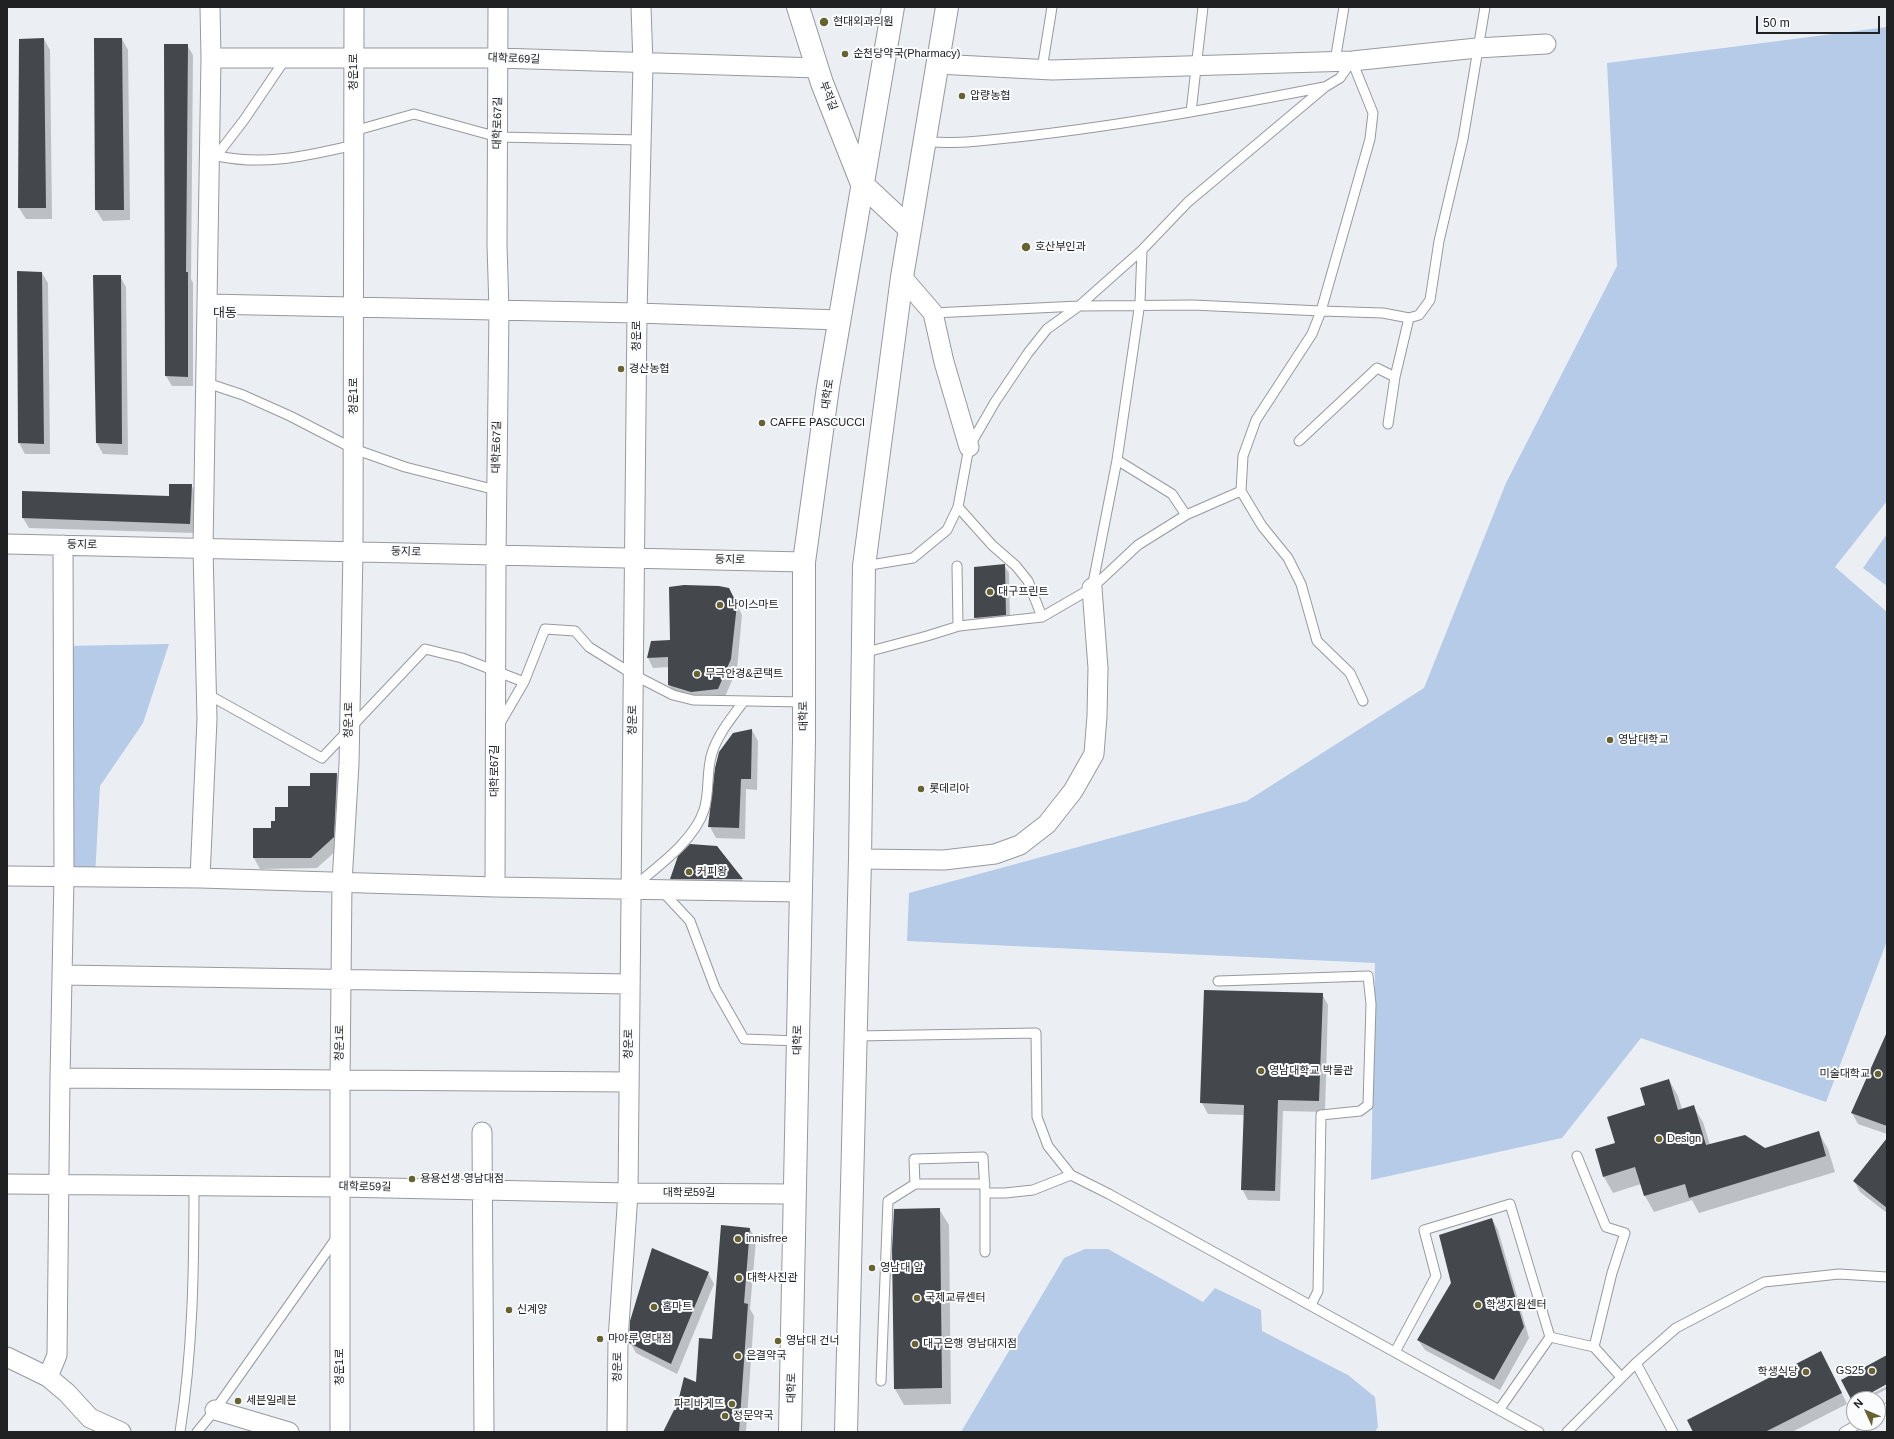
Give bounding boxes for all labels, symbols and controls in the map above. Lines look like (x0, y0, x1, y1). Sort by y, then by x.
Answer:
scale bar (1758, 8, 1882, 34)
place label: 현대외과의원 (833, 15, 894, 29)
marker: 현대외과의원 (818, 16, 830, 28)
text: 50 m (1763, 16, 1790, 30)
place label: 순천당약국(Pharmacy) (853, 47, 960, 61)
marker: 순천당약국(Pharmacy) (840, 49, 850, 59)
street label: 대학로69길 (487, 51, 541, 67)
street label: 청운1로 (347, 54, 361, 90)
street label: 부적길 (816, 79, 840, 113)
place label: 압량농협 (970, 89, 1010, 103)
marker: 압량농협 (957, 91, 967, 101)
street label: 대학로67길 (491, 97, 505, 149)
place label: 호산부인과 (1035, 240, 1086, 254)
marker: 호산부인과 (1020, 241, 1032, 253)
district label: 대동 (213, 305, 237, 321)
street label: 청운로 (630, 321, 644, 351)
place label: 경산농협 (629, 362, 669, 376)
marker: 경산농협 (616, 364, 626, 374)
street label: 청운1로 (347, 378, 361, 414)
street label: 대학로 (819, 378, 837, 410)
place label: CAFFE PASCUCCI (770, 416, 865, 430)
marker: CAFFE PASCUCCI (757, 418, 767, 428)
street label: 대학로67길 (490, 421, 504, 473)
street label: 둥지로 (67, 538, 97, 552)
street label: 둥지로 (391, 545, 421, 559)
street label: 둥지로 (715, 553, 745, 567)
place label: 대구프린트 (998, 585, 1049, 599)
marker: 대구프린트 (985, 587, 995, 597)
place label: 나이스마트 (728, 598, 779, 612)
marker: 나이스마트 (715, 600, 725, 610)
place label: 무극안경&콘택트 (705, 667, 783, 681)
marker: 무극안경&콘택트 (692, 669, 702, 679)
street label: 대학로 (797, 701, 811, 731)
street label: 청운1로 (342, 702, 356, 738)
street label: 청운로 (626, 705, 640, 735)
place label: 영남대학교 (1618, 733, 1669, 747)
marker: 영남대학교 (1605, 735, 1615, 745)
street label: 대학로67길 (488, 745, 502, 797)
place label: 롯데리아 (929, 782, 969, 796)
marker: 롯데리아 (916, 784, 926, 794)
place label: 커피왕 (697, 865, 727, 879)
marker: 커피왕 (684, 867, 694, 877)
street label: 청운1로 (333, 1025, 347, 1061)
street label: 대학로 (791, 1025, 805, 1055)
street label: 청운로 (622, 1029, 636, 1059)
place label: 영남대학교 박물관 (1269, 1064, 1353, 1078)
marker: 영남대학교 박물관 (1256, 1066, 1266, 1076)
place label: 미술대학교 (1819, 1067, 1870, 1081)
marker: 미술대학교 (1873, 1069, 1883, 1079)
place label: Design (1667, 1132, 1701, 1146)
marker: Design (1654, 1134, 1664, 1144)
place label: 용용선생 영남대점 (420, 1172, 504, 1186)
marker: 용용선생 영남대점 (407, 1174, 417, 1184)
street label: 대학로59길 (339, 1180, 391, 1194)
street label: 대학로59길 (663, 1186, 715, 1200)
place label: innisfree (746, 1232, 788, 1246)
marker: innisfree (733, 1234, 743, 1244)
place label: 영남대 앞 (880, 1261, 924, 1275)
marker: 영남대 앞 (867, 1263, 877, 1273)
place label: 대학사진관 (747, 1271, 798, 1285)
marker: 대학사진관 (734, 1273, 744, 1283)
place label: 국제교류센터 (925, 1291, 986, 1305)
marker: 국제교류센터 (912, 1293, 922, 1303)
place label: 학생지원센터 (1486, 1298, 1547, 1312)
place label: 홈마트 (662, 1300, 692, 1314)
marker: 학생지원센터 (1473, 1300, 1483, 1310)
marker: 홈마트 (649, 1302, 659, 1312)
place label: 신계양 (517, 1303, 547, 1317)
marker: 신계양 (504, 1305, 514, 1315)
place label: 마야루 영대점 (608, 1332, 672, 1346)
marker: 마야루 영대점 (595, 1334, 605, 1344)
place label: 영남대 건너 (786, 1334, 840, 1348)
marker: 영남대 건너 (773, 1336, 783, 1346)
place label: 대구은행 영남대지점 (923, 1337, 1017, 1351)
marker: 대구은행 영남대지점 (910, 1339, 920, 1349)
street label: 청운1로 (333, 1349, 347, 1385)
place label: 은결약국 (746, 1349, 786, 1363)
marker: 은결약국 (733, 1351, 743, 1361)
street label: 청운로 (611, 1352, 625, 1382)
place label: GS25 (1836, 1364, 1864, 1378)
place label: 학생식당 (1758, 1365, 1798, 1379)
marker: GS25 (1867, 1366, 1877, 1376)
marker: 학생식당 (1801, 1367, 1811, 1377)
street label: 대학로 (785, 1373, 799, 1403)
north arrow (1846, 1391, 1886, 1431)
place label: 세븐일레븐 (246, 1394, 297, 1408)
marker: 세븐일레븐 (233, 1396, 243, 1406)
text: N (1851, 1396, 1865, 1410)
place label: 파리바게뜨 (673, 1397, 724, 1411)
marker: 파리바게뜨 (727, 1399, 737, 1409)
place label: 정문약국 (733, 1409, 773, 1423)
marker: 정문약국 (720, 1411, 730, 1421)

